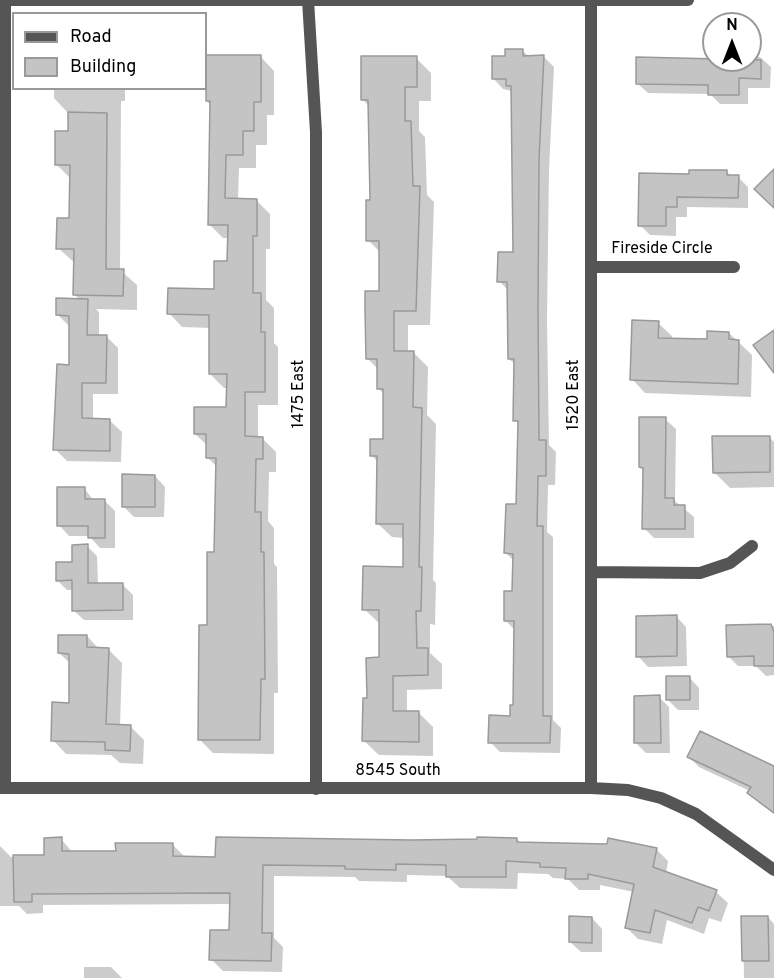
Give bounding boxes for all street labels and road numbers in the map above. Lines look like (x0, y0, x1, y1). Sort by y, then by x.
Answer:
street label: Fireside Circle (611, 240, 713, 260)
street label: 1475 East (290, 360, 310, 428)
street label: 1520 East (565, 360, 585, 430)
street label: 8545 South (355, 762, 441, 782)

